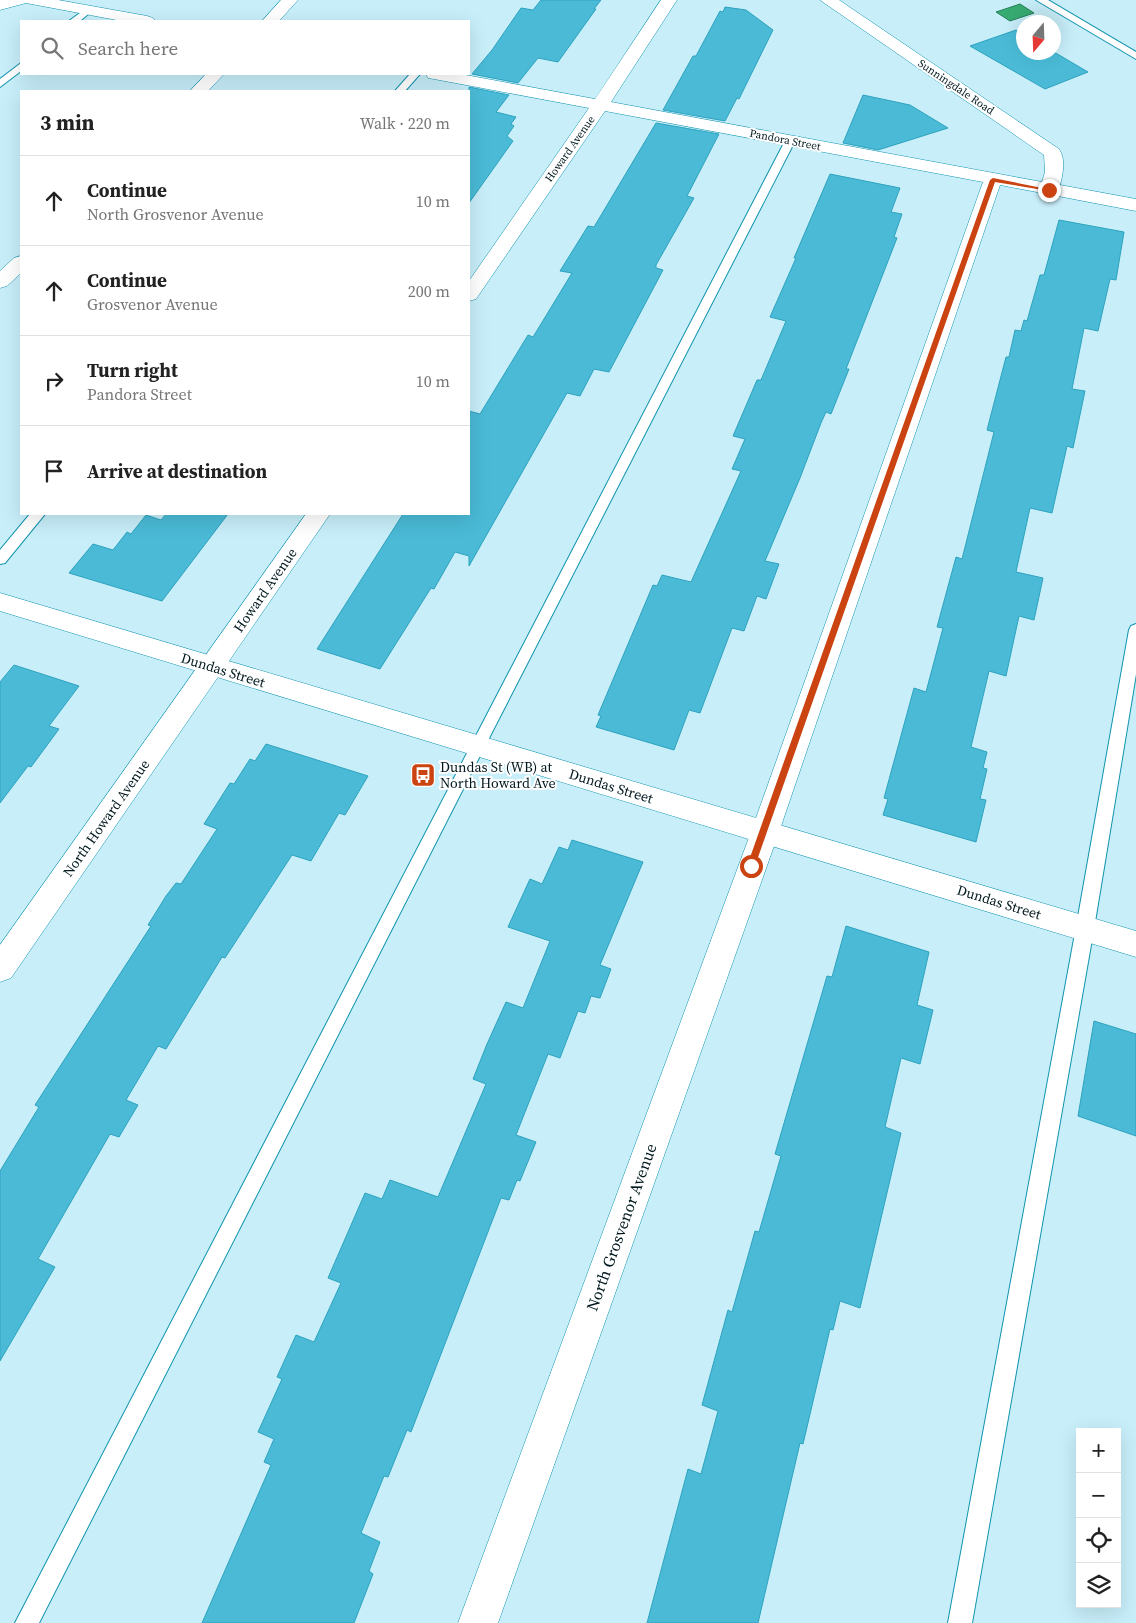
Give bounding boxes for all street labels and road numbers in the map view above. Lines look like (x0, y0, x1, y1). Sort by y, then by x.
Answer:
street label: Sunningdale Road (915, 56, 998, 118)
street label: Howard Avenue (542, 113, 599, 185)
street label: Pandora Street (748, 126, 822, 154)
street label: Howard Avenue (228, 544, 302, 636)
street label: Dundas Street (178, 648, 268, 692)
street label: North Howard Avenue (58, 755, 154, 881)
street label: Dundas Street (566, 764, 656, 808)
street label: Dundas Street (954, 880, 1044, 924)
street label: North Grosvenor Avenue (580, 1140, 662, 1314)

